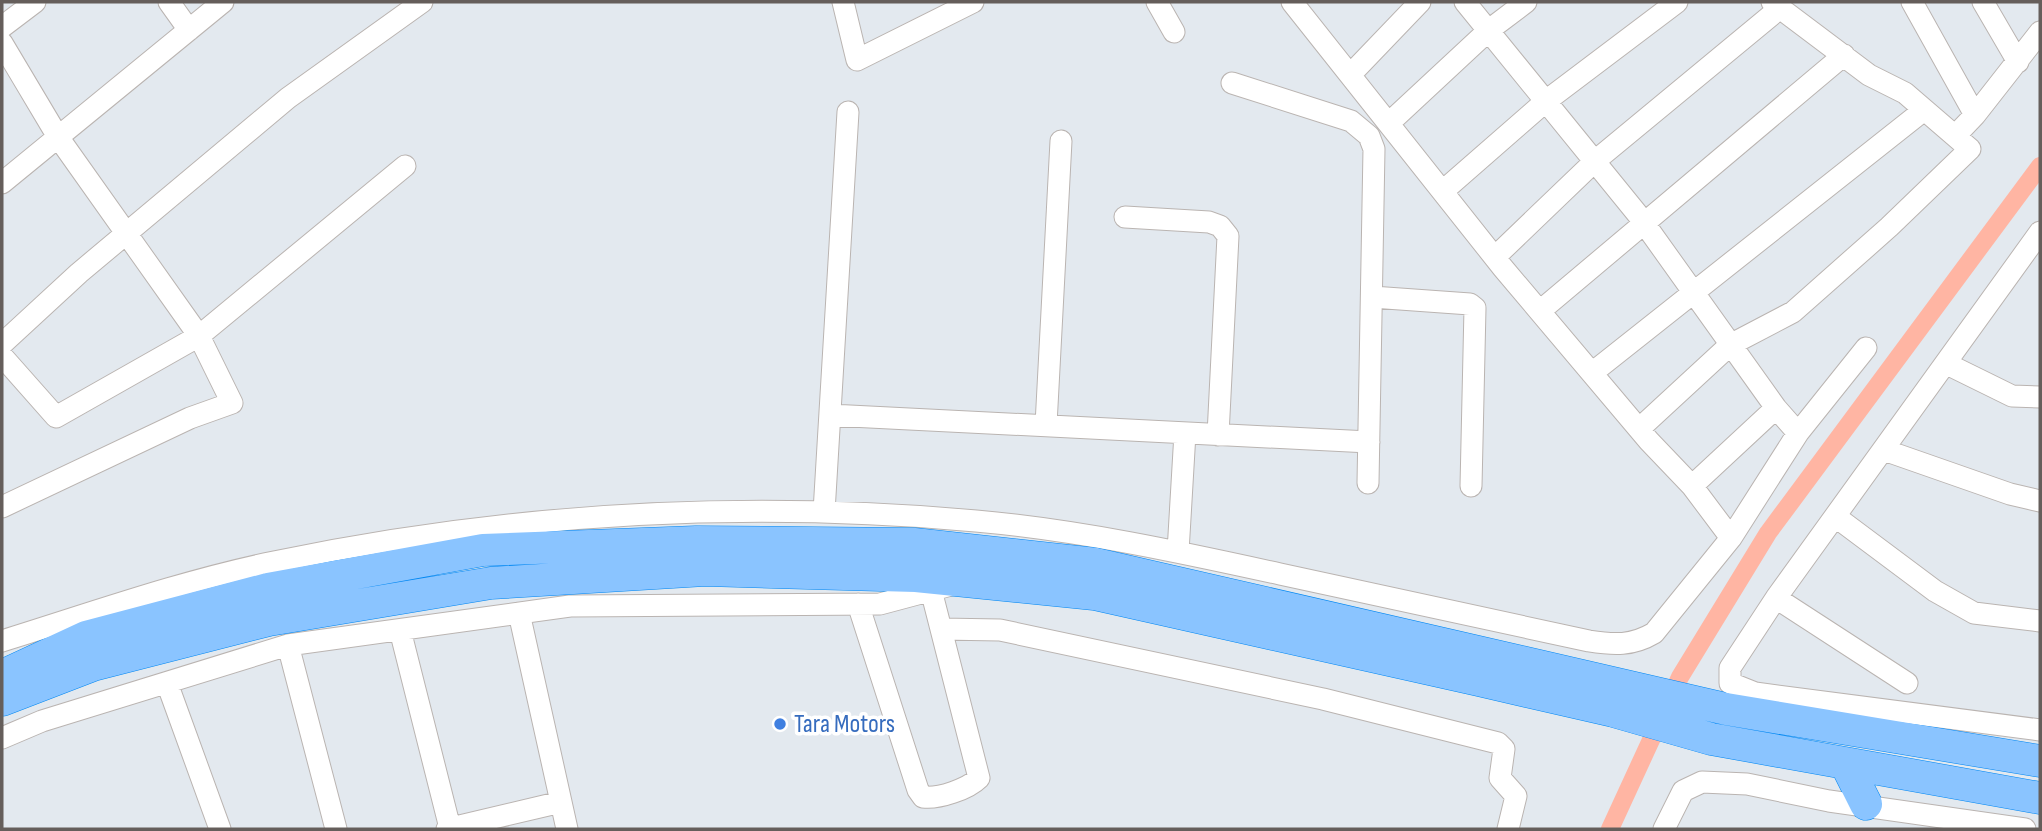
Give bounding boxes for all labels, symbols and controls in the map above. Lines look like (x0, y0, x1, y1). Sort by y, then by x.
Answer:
place label: Tara Motors (794, 709, 895, 740)
marker: Tara Motors (772, 716, 788, 732)

